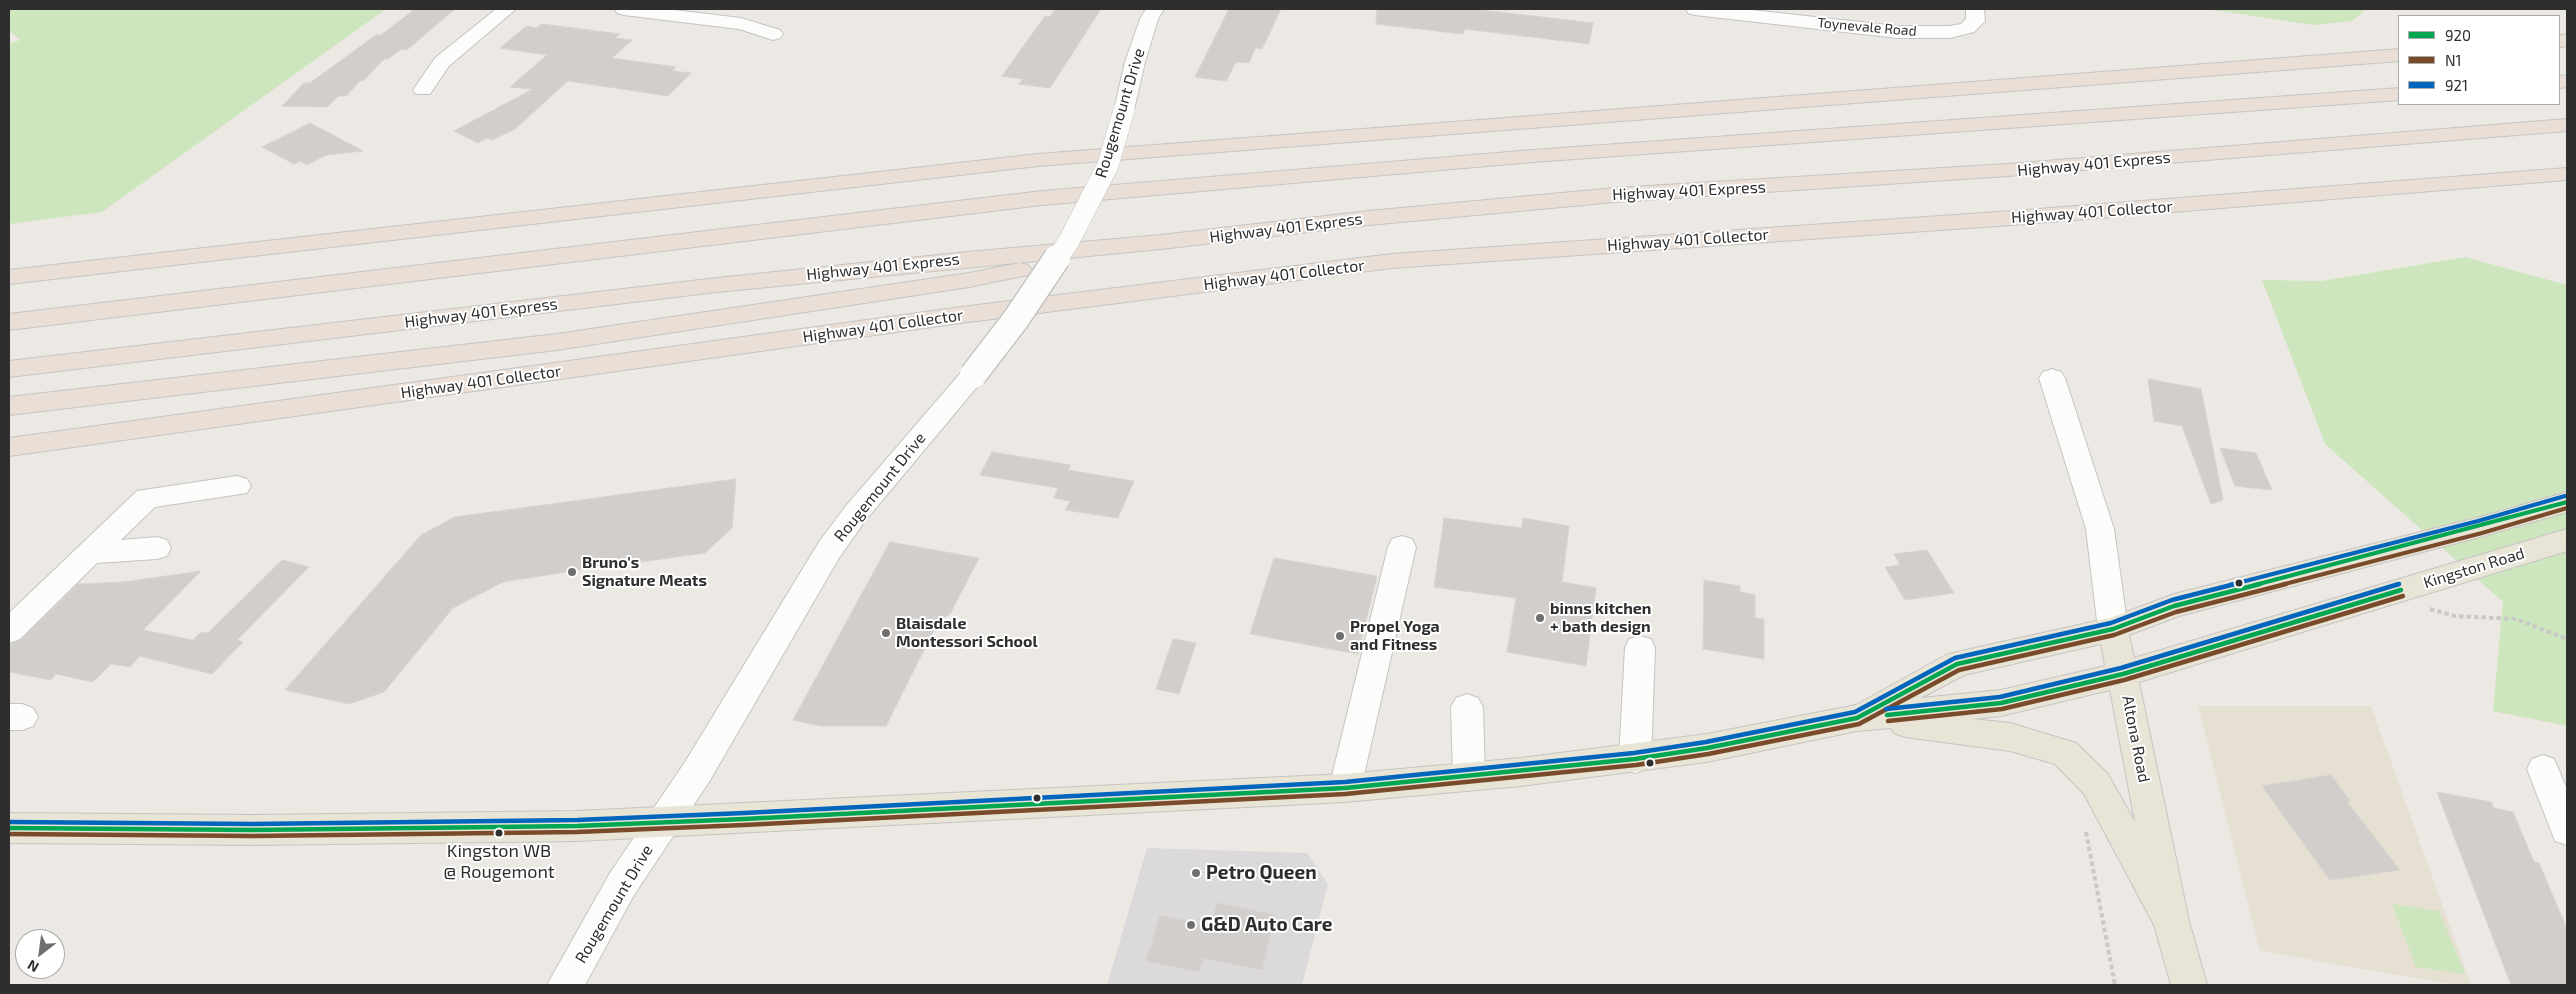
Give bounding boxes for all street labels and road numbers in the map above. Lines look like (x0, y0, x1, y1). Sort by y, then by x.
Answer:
street label: Toynevale Road (1817, 14, 1917, 40)
street label: Rougemount Drive (1091, 46, 1149, 180)
street label: Highway 401 Express (2016, 148, 2172, 180)
street label: Highway 401 Express (1612, 177, 1766, 205)
street label: Highway 401 Collector (2011, 197, 2173, 227)
street label: Highway 401 Express (1208, 209, 1364, 247)
street label: Highway 401 Collector (1607, 225, 1769, 255)
street label: Highway 401 Express (805, 249, 961, 285)
street label: Highway 401 Collector (1202, 256, 1366, 294)
street label: Highway 401 Express (403, 294, 559, 332)
street label: Highway 401 Collector (801, 305, 965, 347)
street label: Highway 401 Collector (399, 361, 563, 403)
street label: Rougemount Drive (830, 429, 930, 545)
street label: Kingston Road (2421, 544, 2527, 592)
street label: Altona Road (2118, 694, 2154, 784)
street label: Rougemount Drive (571, 841, 657, 967)

